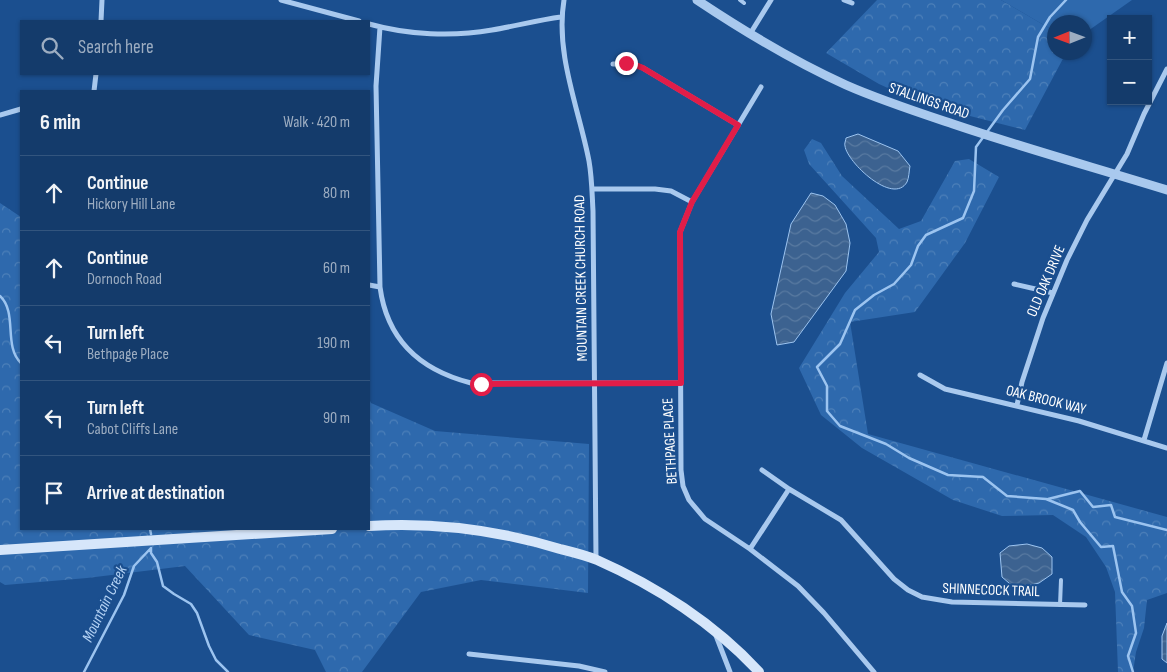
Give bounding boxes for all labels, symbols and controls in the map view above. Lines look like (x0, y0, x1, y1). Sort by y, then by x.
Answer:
north arrow (1047, 15, 1092, 60)
map controls (1107, 15, 1152, 105)
button: + (1107, 15, 1152, 60)
search box (20, 20, 370, 75)
icon: search (38, 34, 66, 62)
text: Search here (78, 36, 154, 59)
route end (615, 52, 638, 75)
button: − (1107, 60, 1152, 105)
street label: STALLINGS ROAD (886, 78, 972, 124)
text: 6 min (40, 110, 81, 135)
text: Walk · 420 m (283, 113, 350, 132)
text: Continue (87, 172, 148, 195)
icon: ahead (40, 179, 68, 207)
text: 80 m (323, 184, 350, 203)
text: Hickory Hill Lane (87, 195, 175, 214)
street label: MOUNTAIN CREEK CHURCH ROAD (570, 195, 592, 361)
street label: OLD OAK DRIVE (1022, 242, 1070, 320)
text: Continue (87, 247, 148, 270)
icon: ahead (40, 254, 68, 282)
text: 60 m (323, 259, 350, 278)
text: Dornoch Road (87, 270, 162, 289)
text: Turn left (87, 322, 144, 345)
icon: left (40, 329, 68, 357)
text: 190 m (317, 334, 350, 353)
text: Bethpage Place (87, 345, 169, 364)
route start (470, 373, 493, 396)
street label: OAK BROOK WAY (1004, 381, 1089, 419)
text: Turn left (87, 397, 144, 420)
street label: BETHPAGE PLACE (658, 397, 682, 485)
icon: left (40, 404, 68, 432)
text: 90 m (323, 409, 350, 428)
text: Cabot Cliffs Lane (87, 420, 178, 439)
icon: arrive (40, 479, 68, 507)
text: Arrive at destination (87, 482, 225, 505)
water label: Mountain Creek (78, 562, 132, 645)
street label: SHINNECOCK TRAIL (942, 579, 1040, 601)

